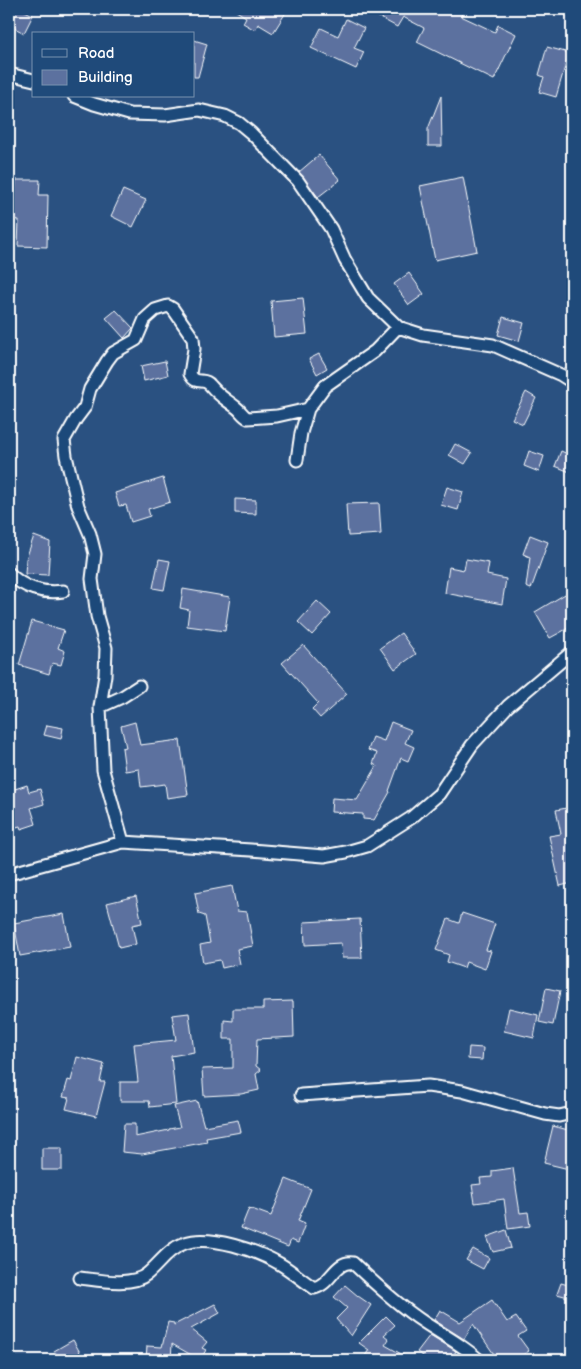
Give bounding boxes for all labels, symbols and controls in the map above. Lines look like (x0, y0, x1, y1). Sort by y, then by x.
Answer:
legend (32, 32, 195, 98)
text: Road (78, 44, 114, 63)
text: Building (78, 68, 133, 87)

